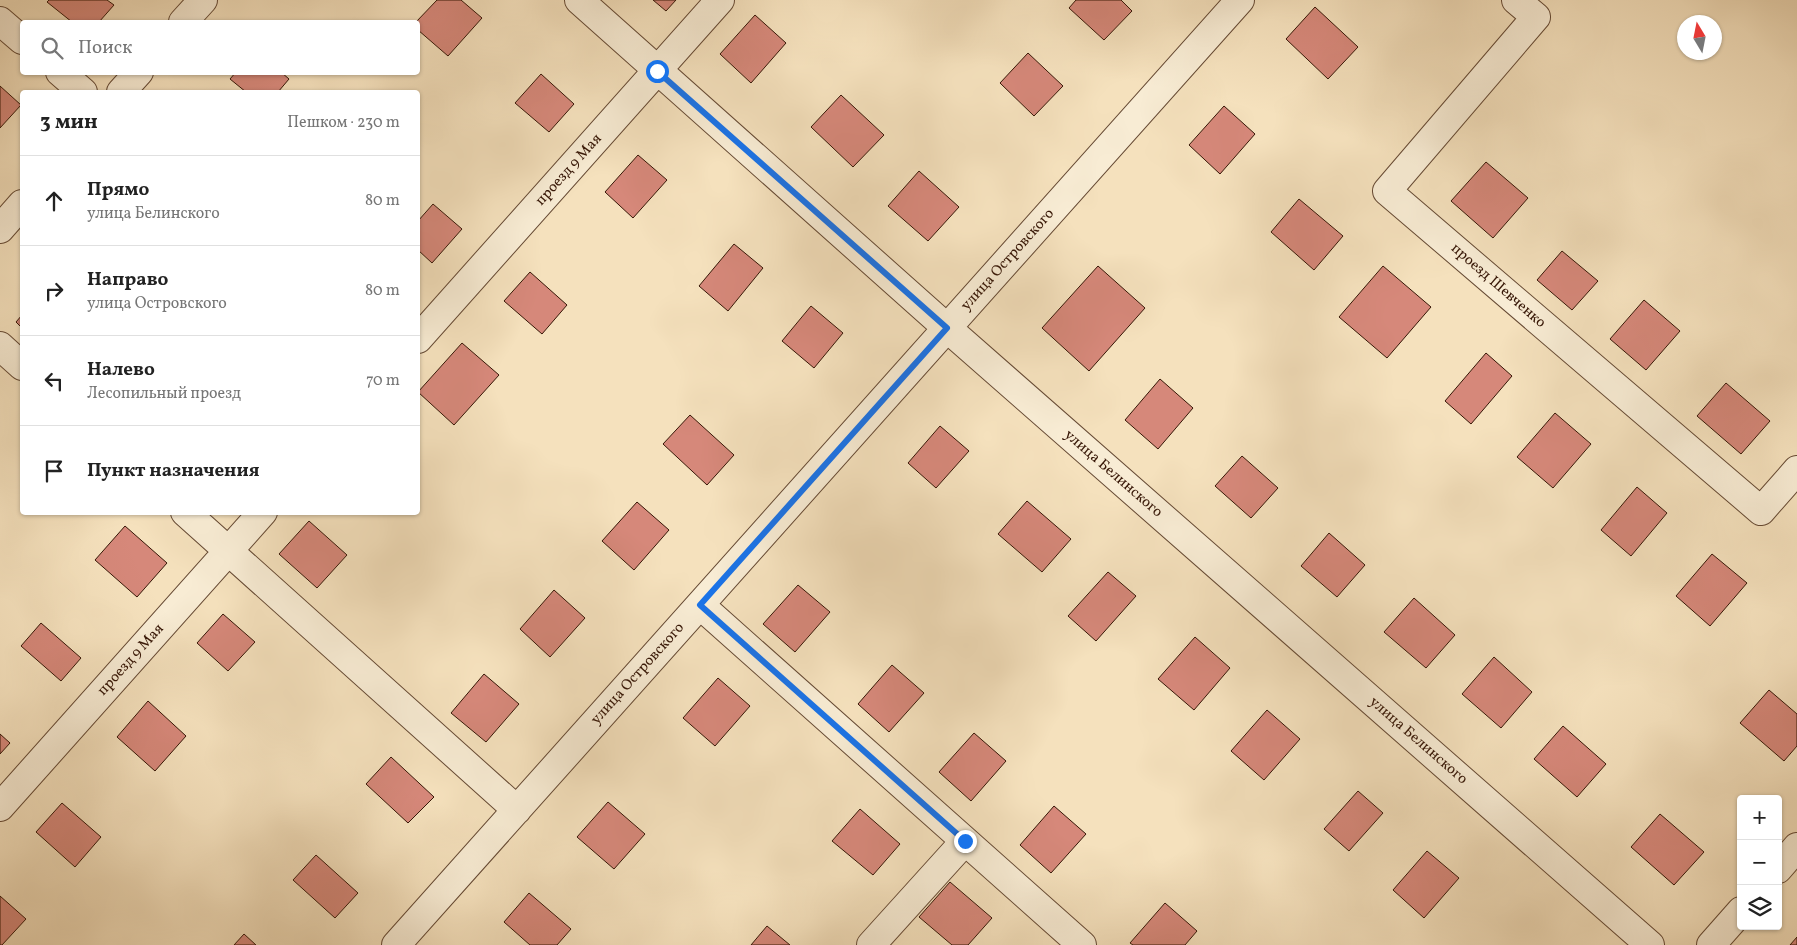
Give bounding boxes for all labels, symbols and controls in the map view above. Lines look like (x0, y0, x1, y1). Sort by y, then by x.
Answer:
north arrow (1677, 15, 1722, 60)
search box (20, 20, 420, 75)
icon: search (38, 34, 66, 62)
text: Поиск (78, 35, 132, 61)
route start (646, 60, 669, 83)
text: 3 мин (40, 108, 98, 137)
text: Пешком · 230 m (287, 112, 400, 134)
street label: проезд 9 Мая (531, 129, 607, 211)
text: Прямо (87, 177, 149, 203)
icon: ahead (40, 187, 68, 215)
text: 80 m (365, 190, 400, 212)
text: улица Белинского (87, 203, 220, 225)
street label: улица Островского (956, 204, 1060, 316)
street label: проезд Шевченко (1446, 239, 1550, 333)
text: Направо (87, 267, 169, 293)
icon: right (40, 277, 68, 305)
text: 80 m (365, 280, 400, 302)
text: улица Островского (87, 293, 227, 315)
text: Налево (87, 357, 155, 383)
icon: left (40, 367, 68, 395)
text: 70 m (366, 370, 400, 392)
text: Лесопильный проезд (87, 383, 241, 405)
street label: улица Белинского (1059, 425, 1167, 523)
icon: arrive (40, 457, 68, 485)
text: Пункт назначения (87, 458, 260, 484)
street label: улица Островского (586, 618, 690, 730)
street label: проезд 9 Мая (93, 619, 169, 701)
street label: улица Белинского (1364, 692, 1472, 790)
map controls (1737, 795, 1782, 930)
button: + (1737, 795, 1782, 840)
route end (954, 830, 977, 853)
button: − (1737, 840, 1782, 885)
button: layers (1737, 885, 1782, 930)

